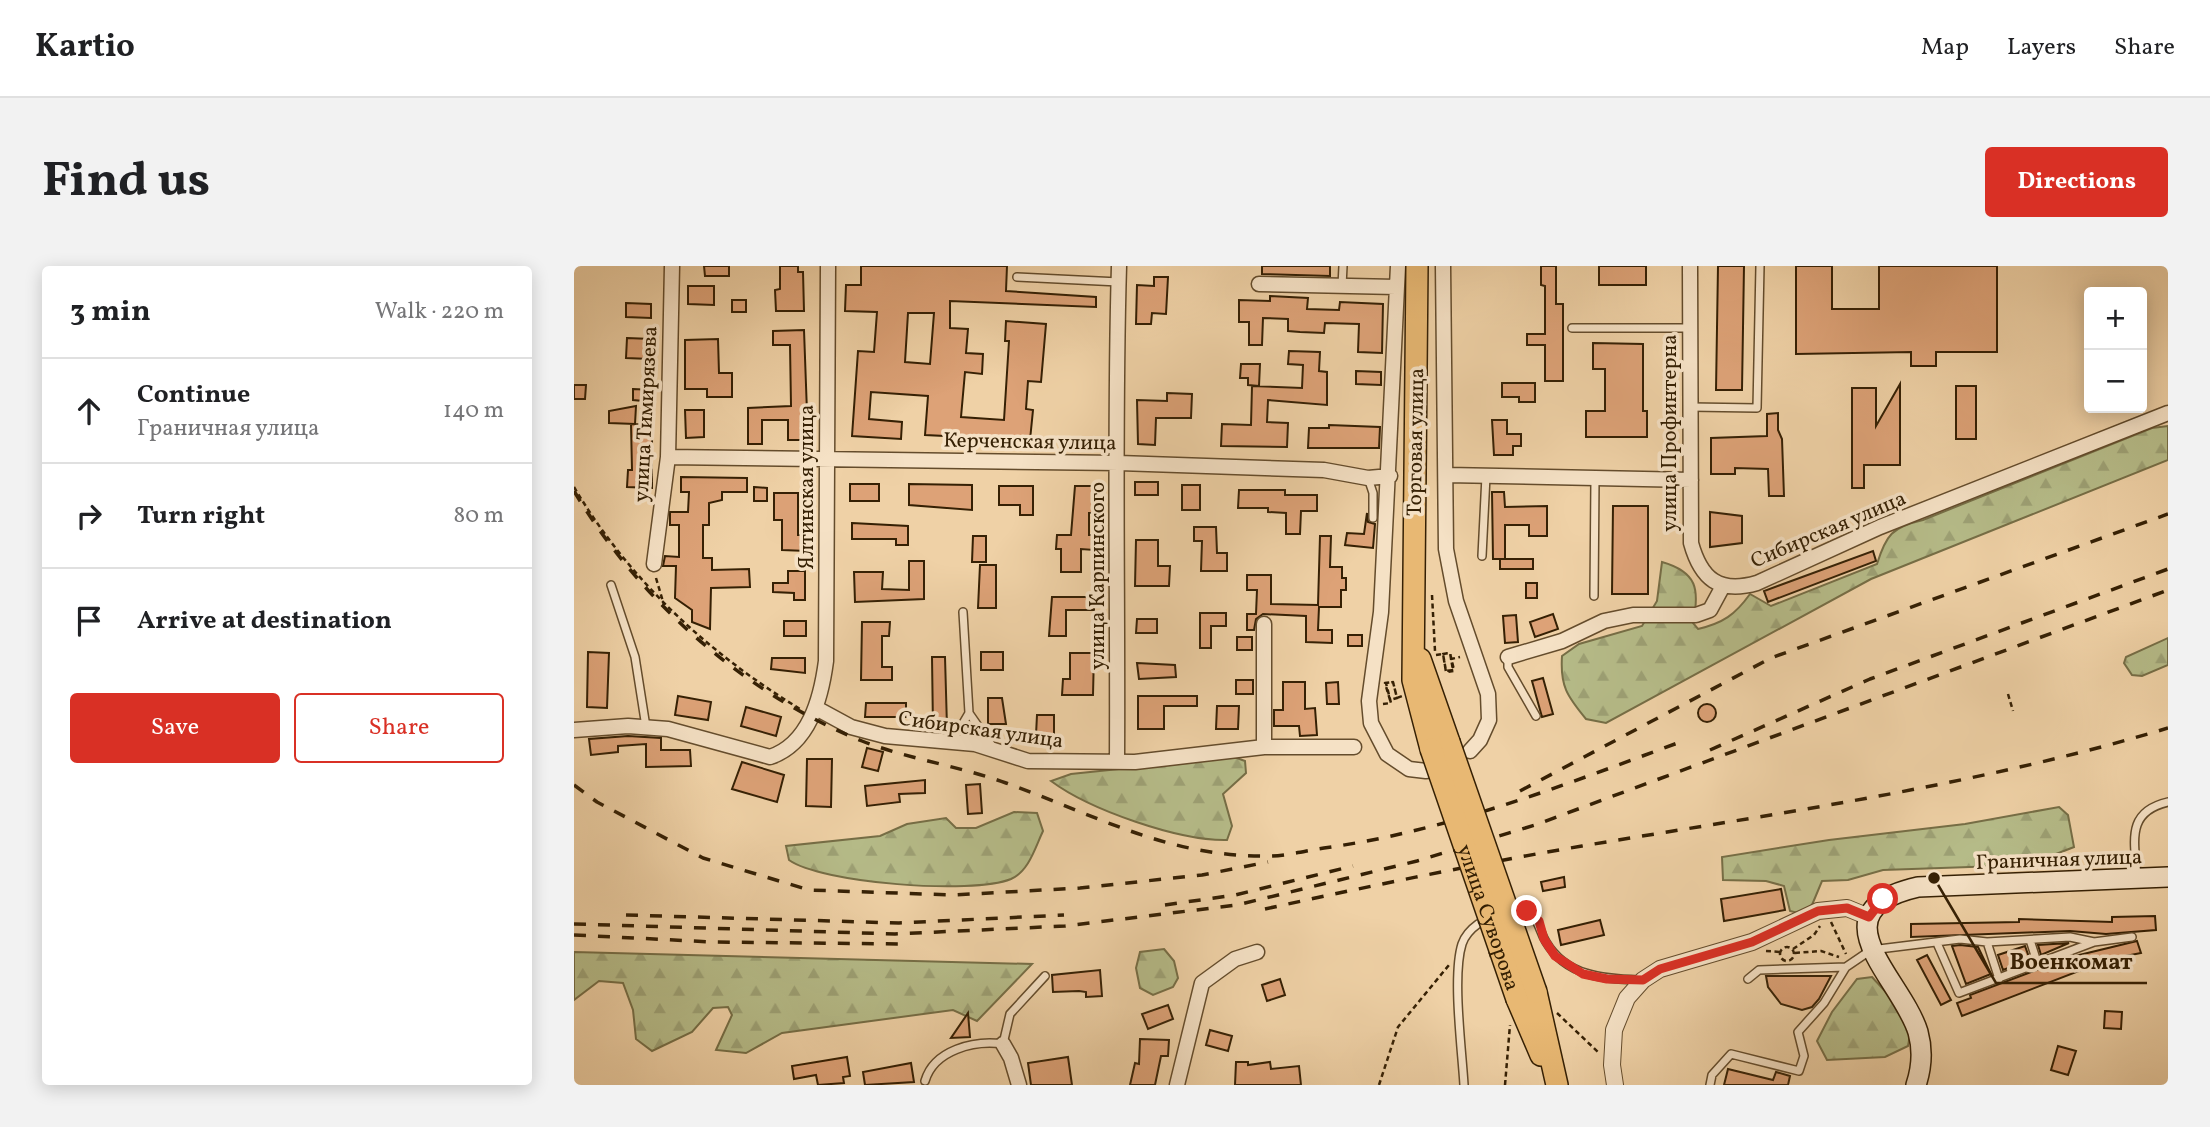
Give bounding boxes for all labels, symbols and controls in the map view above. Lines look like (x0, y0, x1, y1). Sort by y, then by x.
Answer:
text: Kartio (35, 25, 135, 71)
text: Map (1921, 31, 1969, 65)
text: Layers (2007, 31, 2076, 65)
text: Share (2114, 31, 2175, 65)
button: Directions (1985, 147, 2168, 217)
text: Find us (42, 148, 210, 217)
map controls (2084, 287, 2147, 413)
button: + (2084, 287, 2147, 350)
text: 3 min (70, 291, 151, 333)
text: Walk · 220 m (375, 296, 504, 328)
street label: улица Тимирязева (627, 325, 666, 503)
street label: улица Профинтерна (1656, 334, 1685, 532)
button: − (2084, 350, 2147, 413)
street label: Торговая улица (1401, 368, 1432, 516)
text: Continue (137, 377, 250, 413)
icon: ahead (70, 392, 108, 430)
text: 140 m (443, 395, 504, 427)
street label: Ялтинская улица (793, 405, 822, 570)
text: Граничная улица (137, 413, 319, 445)
street label: Керченская улица (943, 426, 1117, 459)
street label: улица Карпинского (1084, 482, 1113, 670)
street label: Сибирская улица (1746, 485, 1911, 576)
icon: right (70, 497, 108, 535)
text: Turn right (137, 498, 265, 534)
text: 80 m (454, 500, 504, 532)
icon: arrive (70, 602, 108, 640)
text: Arrive at destination (137, 603, 392, 639)
button: Save (70, 693, 280, 763)
button: Share (294, 693, 504, 763)
street label: Сибирская улица (896, 705, 1065, 756)
street label: улица Суворова (1449, 841, 1526, 995)
street label: Граничная улица (1975, 843, 2143, 878)
route start (1867, 883, 1898, 914)
route end (1511, 895, 1542, 926)
callout: Военкомат (1996, 939, 2147, 983)
text: Военкомат (2009, 947, 2133, 979)

